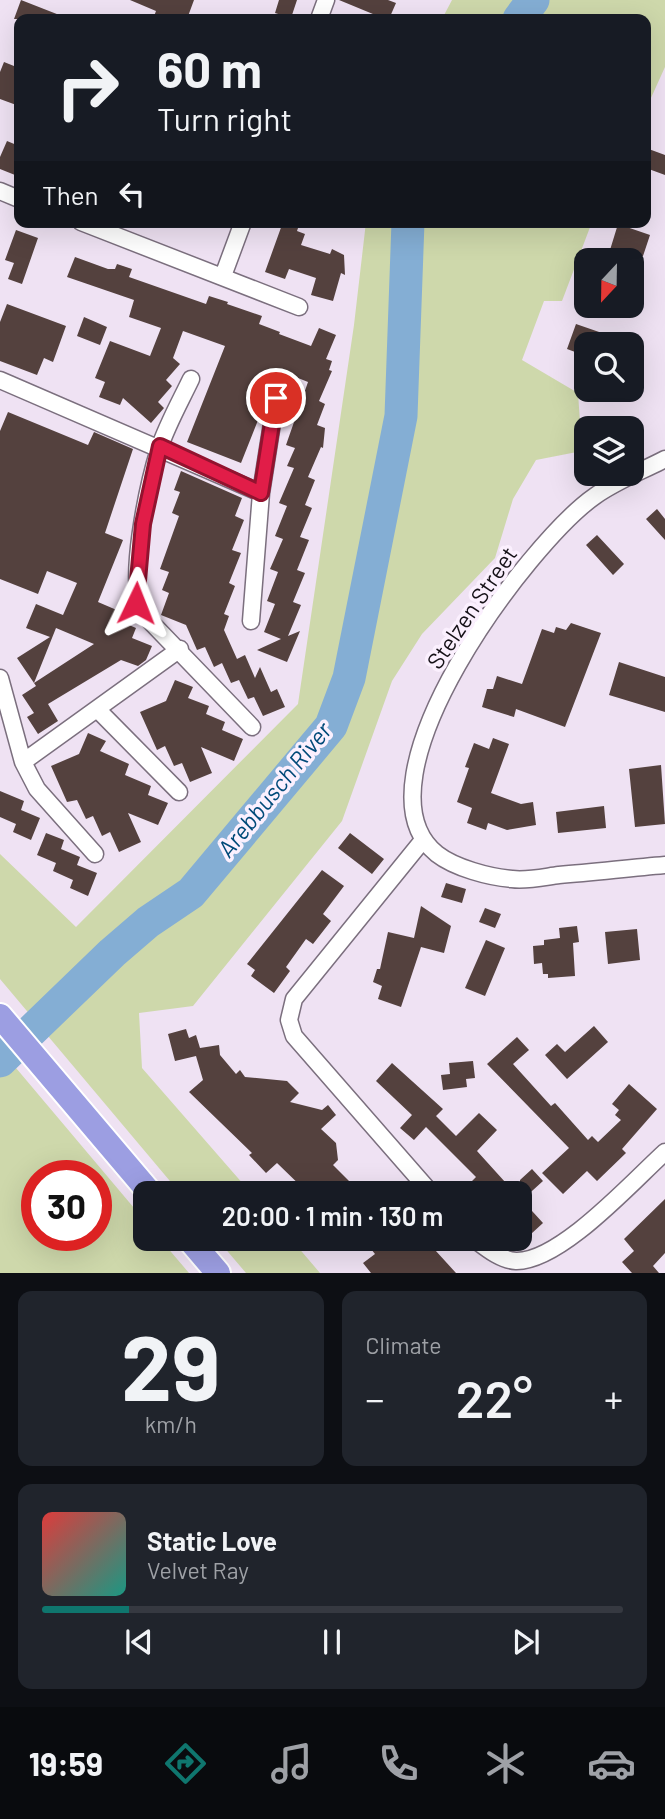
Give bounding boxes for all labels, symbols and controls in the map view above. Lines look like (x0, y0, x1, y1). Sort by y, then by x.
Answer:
text: 60 m (157, 39, 262, 98)
icon: right (42, 42, 133, 133)
text: Turn right (157, 99, 292, 137)
icon: left (113, 175, 151, 213)
text: Then (42, 179, 99, 210)
north arrow (574, 248, 644, 318)
map controls (574, 248, 644, 486)
button: search (574, 332, 644, 402)
pin (246, 368, 306, 428)
icon: arrive (257, 379, 295, 417)
button: layers (574, 416, 644, 486)
street label: Stelzen Street (420, 541, 522, 674)
position arrow (99, 566, 173, 640)
water label: Arebbusch River (211, 715, 338, 862)
speed limit sign: 30 (21, 1160, 112, 1251)
text: 20:00 · 1 min · 130 m (222, 1200, 443, 1231)
text: 29 (121, 1310, 220, 1419)
text: Climate (366, 1331, 442, 1359)
text: 22° (456, 1366, 533, 1428)
text: − (366, 1375, 385, 1421)
text: + (604, 1375, 623, 1421)
text: km/h (145, 1410, 197, 1438)
text: Static Love (147, 1525, 277, 1556)
text: Velvet Ray (147, 1556, 249, 1584)
icon: previous (120, 1623, 158, 1661)
icon: pause (313, 1623, 351, 1661)
icon: next (507, 1623, 545, 1661)
icon: directions (161, 1739, 210, 1788)
icon: music (267, 1739, 316, 1788)
icon: phone (374, 1739, 423, 1788)
icon: climate (481, 1739, 530, 1788)
icon: car (587, 1739, 636, 1788)
text: 19:59 (29, 1744, 103, 1782)

